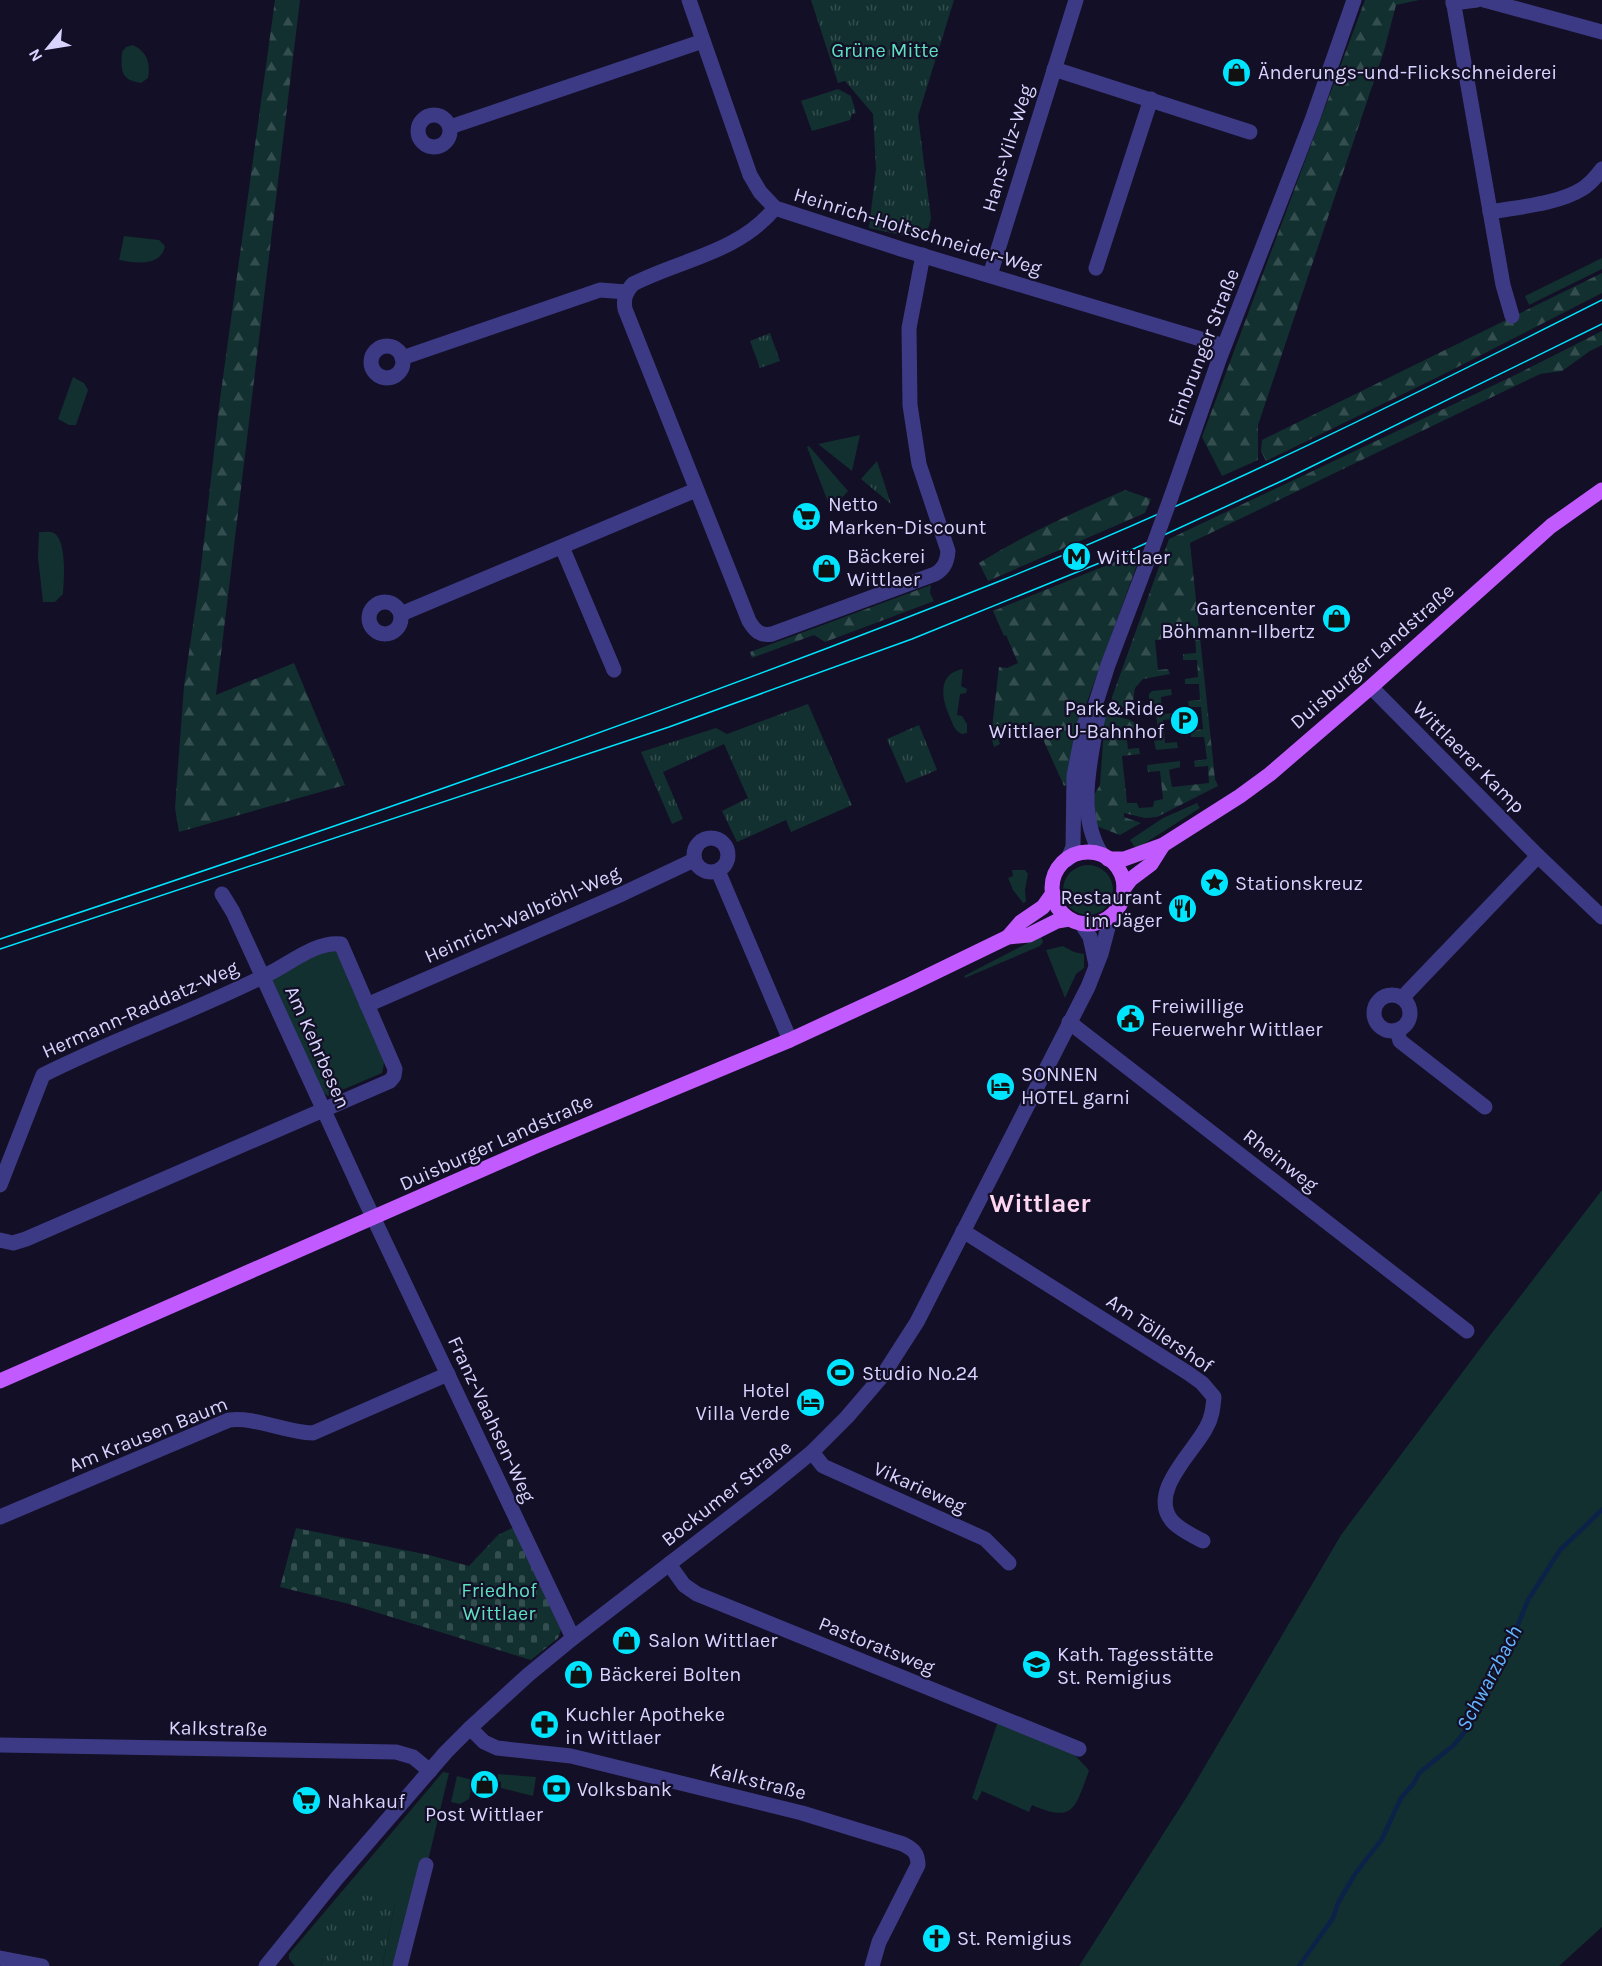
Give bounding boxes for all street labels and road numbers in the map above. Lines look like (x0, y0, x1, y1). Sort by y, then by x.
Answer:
street label: Hans-Vilz-Weg (977, 82, 1038, 215)
street label: Heinrich-Holtschneider-Weg (791, 183, 1045, 280)
street label: Einbrunger Straße (1163, 265, 1244, 429)
street label: Duisburger Landstraße (1286, 579, 1459, 734)
street label: Wittlaerer Kamp (1408, 697, 1529, 818)
street label: Heinrich-Walbröhl-Weg (421, 861, 623, 968)
street label: Hermann-Raddatz-Weg (38, 956, 242, 1063)
street label: Am Kehrbesen (280, 982, 355, 1112)
street label: Duisburger Landstraße (396, 1089, 596, 1196)
street label: Rheinweg (1239, 1124, 1323, 1197)
street label: Am Töllershof (1102, 1289, 1217, 1378)
street label: Franz-Vaahsen-Weg (443, 1333, 540, 1506)
street label: Am Krausen Baum (65, 1392, 231, 1477)
street label: Bockumer Straße (657, 1436, 796, 1551)
street label: Vikarieweg (870, 1457, 970, 1518)
street label: Pastoratsweg (815, 1612, 938, 1679)
street label: Kalkstraße (168, 1716, 268, 1741)
street label: Kalkstraße (707, 1758, 809, 1805)

